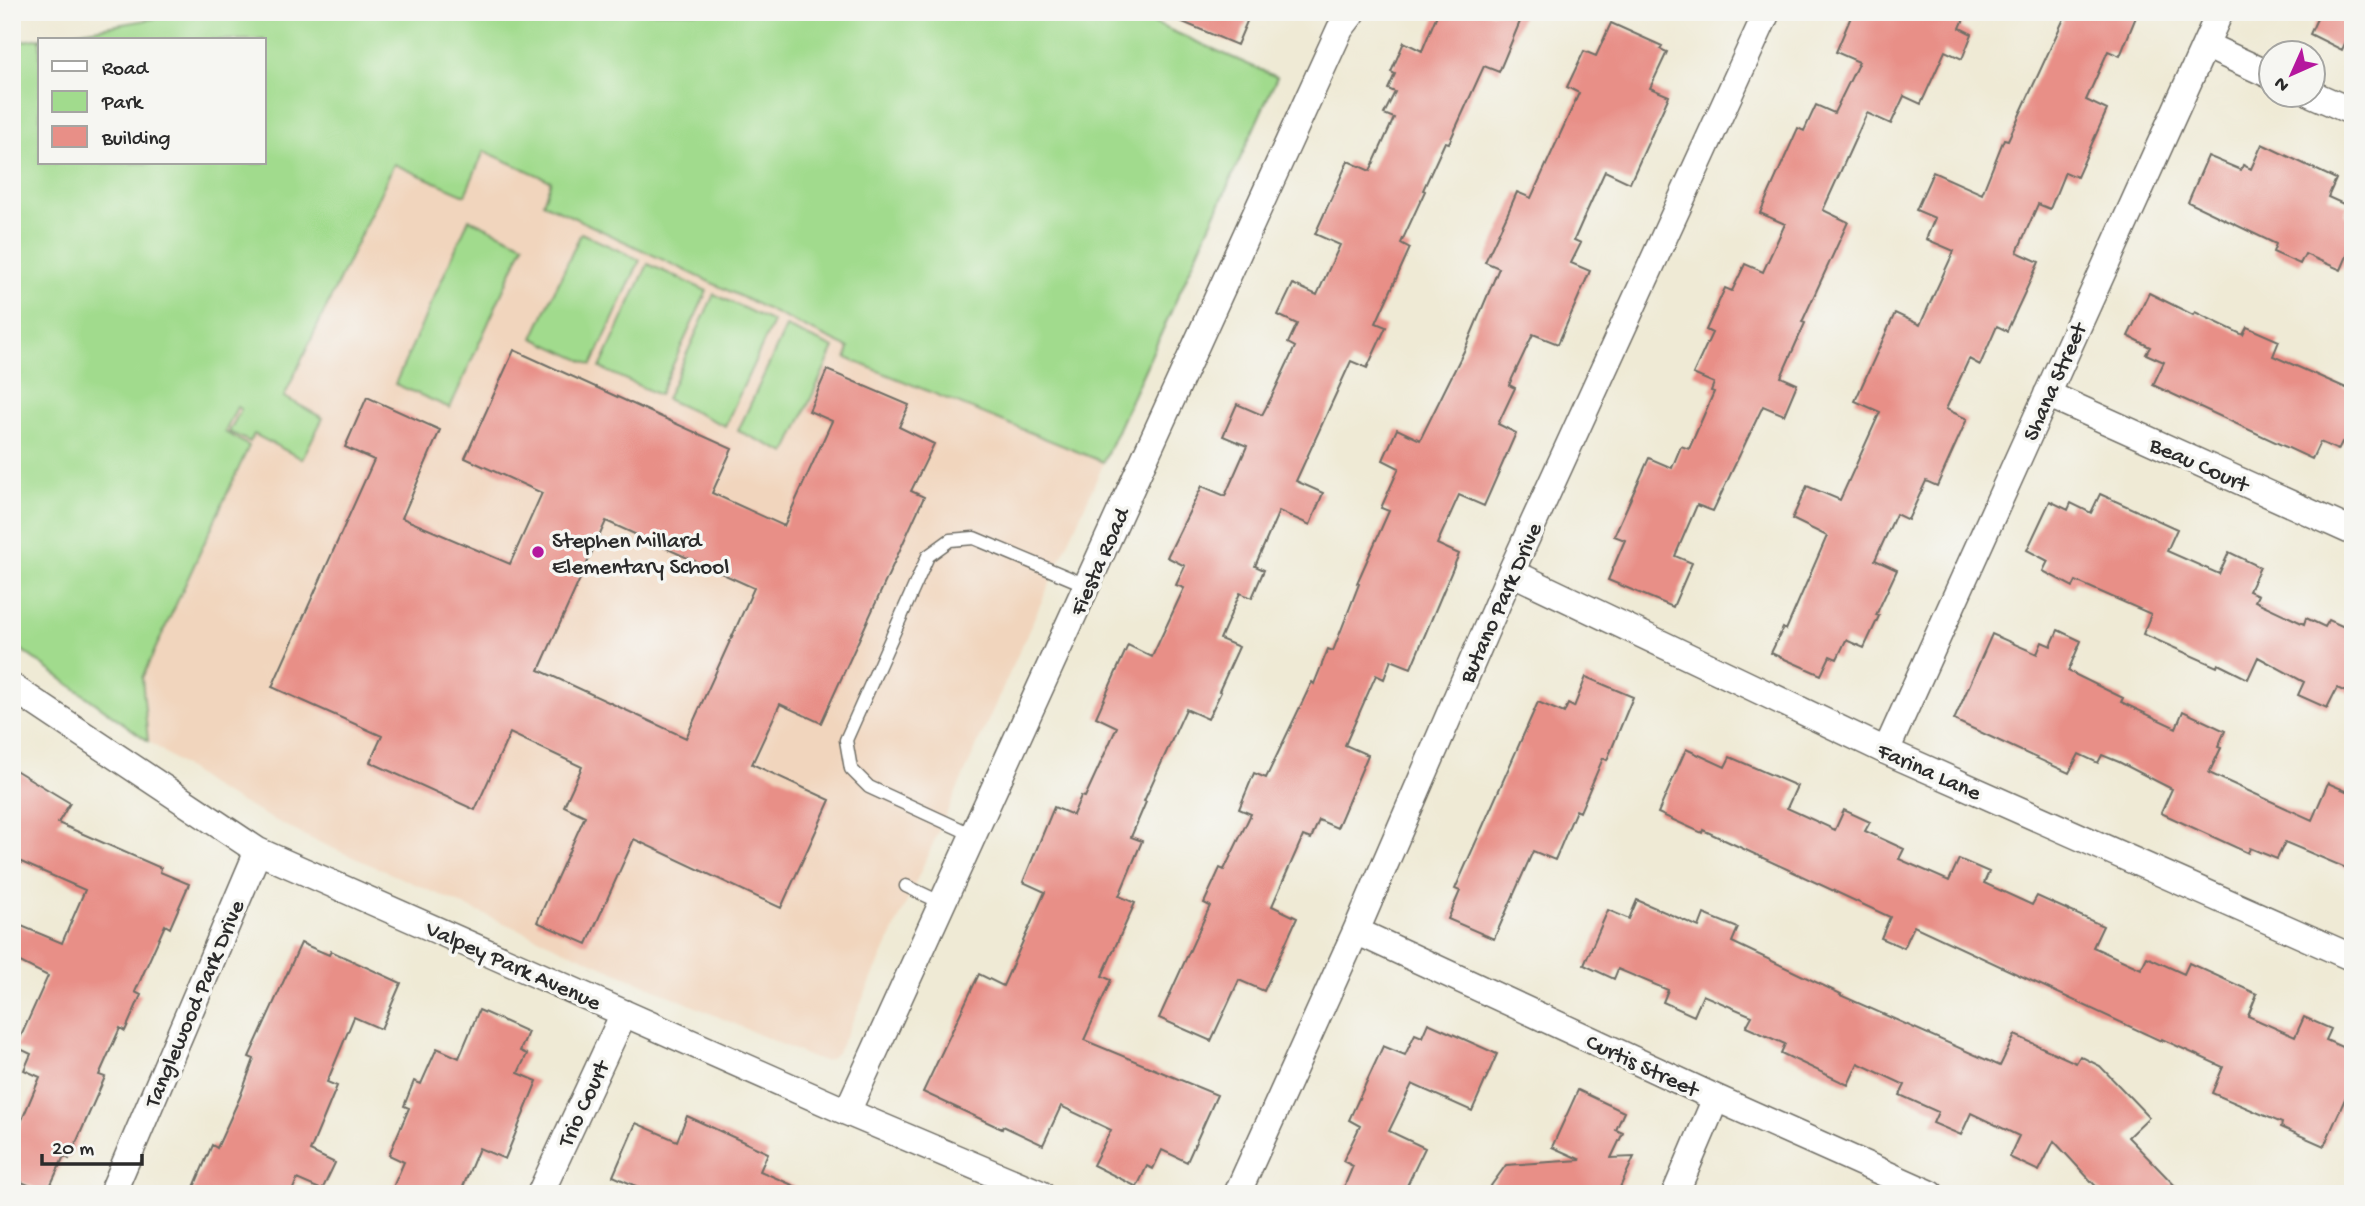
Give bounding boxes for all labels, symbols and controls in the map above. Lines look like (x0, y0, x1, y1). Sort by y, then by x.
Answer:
legend (38, 38, 266, 164)
north arrow (2256, 38, 2326, 108)
text: Road (102, 58, 150, 83)
text: N (2270, 71, 2295, 96)
text: Park (101, 92, 145, 117)
text: Building (101, 128, 171, 153)
street label: Shana Street (2018, 318, 2095, 446)
street label: Beau Court (2144, 432, 2254, 501)
street label: Fiesta Road (1065, 503, 1138, 621)
street label: Butano Park Drive (1454, 518, 1550, 689)
place label: Stephen Millard Elementary School (552, 529, 729, 582)
marker: Stephen Millard Elementary School (530, 544, 546, 560)
street label: Farina Lane (1872, 738, 1986, 809)
street label: Tanglewood Park Drive (140, 896, 253, 1114)
street label: Valpey Park Avenue (420, 916, 605, 1018)
street label: Curtis Street (1581, 1029, 1704, 1106)
street label: Trio Court (553, 1056, 618, 1154)
scale bar (42, 1122, 142, 1166)
text: 20 m (52, 1138, 94, 1163)

